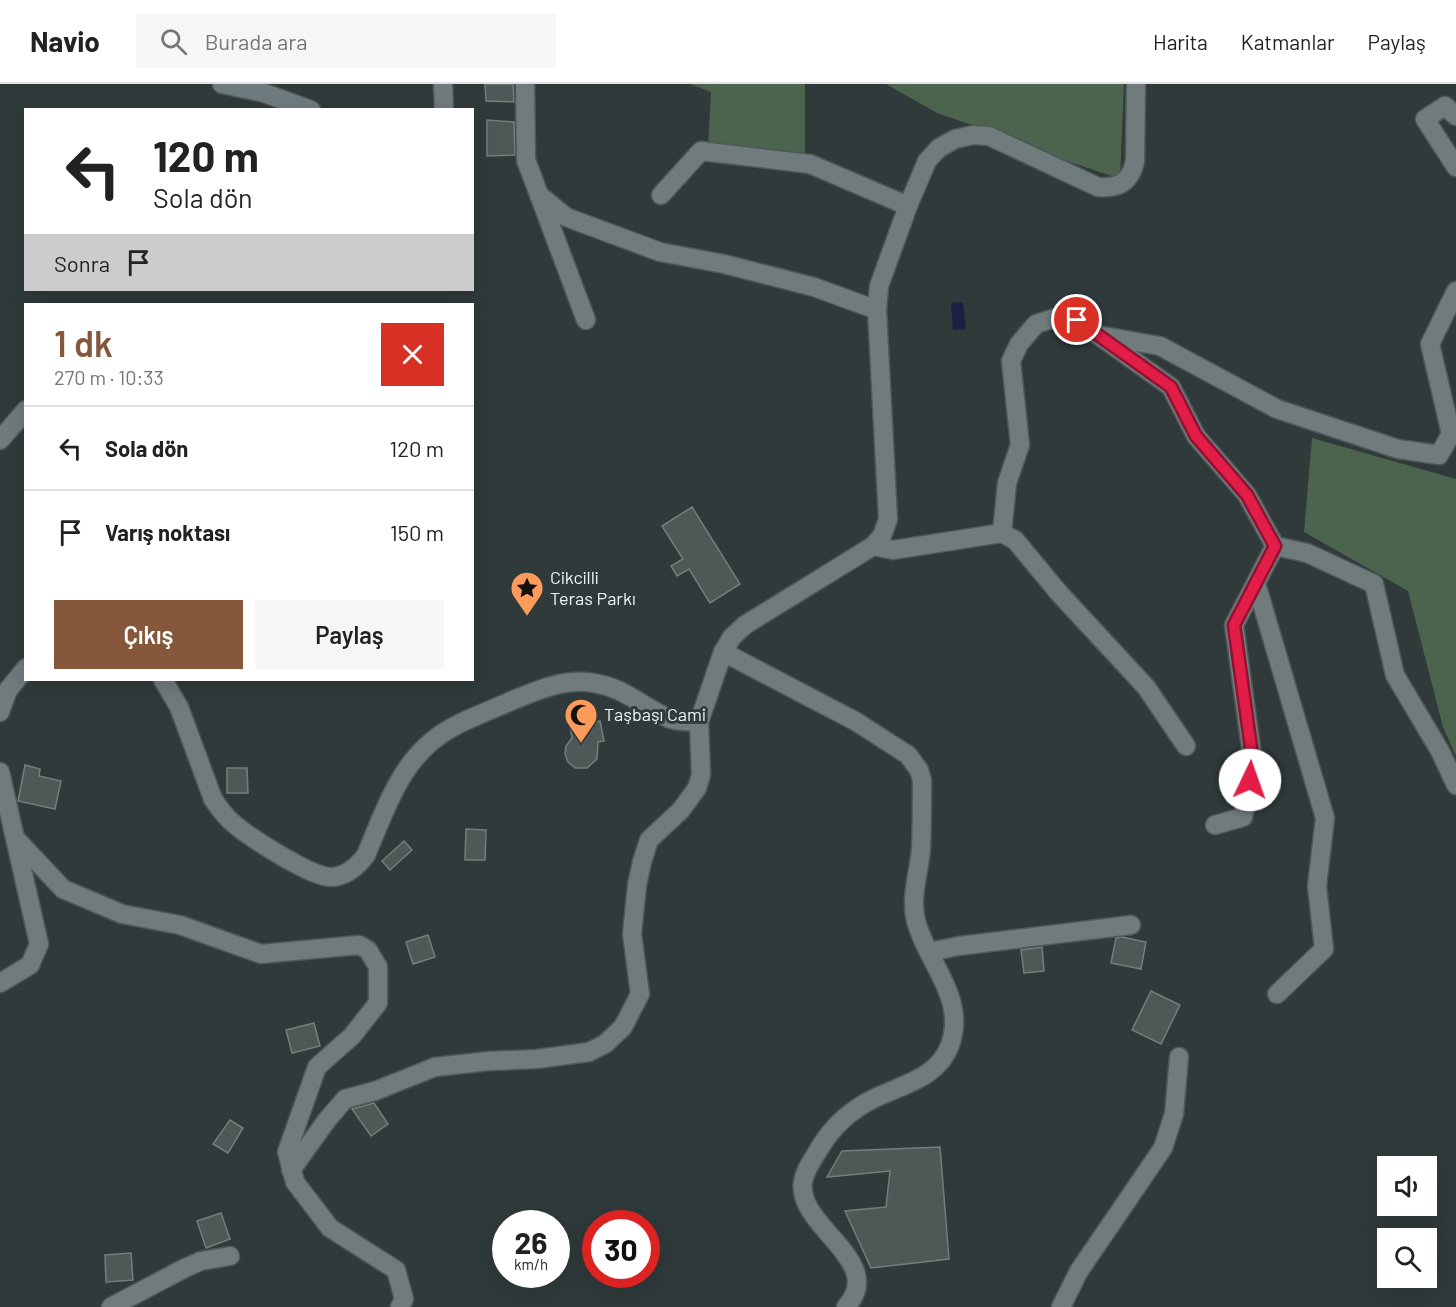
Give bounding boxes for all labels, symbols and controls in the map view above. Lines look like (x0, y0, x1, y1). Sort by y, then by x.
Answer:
search box (136, 14, 556, 68)
text: Navio (30, 24, 100, 58)
icon: search (157, 25, 190, 58)
text: Burada ara (205, 28, 307, 54)
text: Harita (1153, 29, 1208, 54)
text: Katmanlar (1241, 29, 1335, 54)
text: Paylaş (1368, 29, 1426, 54)
text: 120 m (153, 130, 259, 180)
icon: left (54, 132, 132, 210)
text: Sola dön (153, 181, 253, 213)
icon: arrive (122, 246, 155, 279)
text: Sonra (54, 250, 110, 276)
pin (1051, 294, 1102, 345)
icon: arrive (1060, 303, 1093, 336)
text: 1 dk (54, 321, 113, 364)
button: close (381, 323, 444, 386)
text: 270 m · 10:33 (54, 365, 164, 389)
icon: left (54, 432, 87, 465)
text: Sola dön (105, 435, 188, 461)
text: 120 m (389, 435, 444, 461)
icon: arrive (54, 516, 87, 549)
text: Varış noktası (105, 519, 230, 545)
text: 150 m (390, 519, 444, 545)
place label: Cikcilli Teras Parkı (550, 566, 636, 609)
place icon: Cikcilli Teras Parkı (509, 570, 545, 617)
button: Çıkış (54, 600, 243, 669)
button: Paylaş (255, 600, 444, 669)
mosque icon: Taşbaşı Cami (563, 697, 599, 744)
place label: Taşbaşı Cami (604, 703, 706, 725)
position arrow (1218, 748, 1282, 812)
map controls (1377, 1156, 1437, 1288)
button: sound (1377, 1156, 1437, 1216)
speed limit sign: 30 (582, 1210, 660, 1288)
text: 26 (515, 1224, 547, 1260)
button: search (1377, 1228, 1437, 1288)
text: km/h (514, 1255, 548, 1273)

